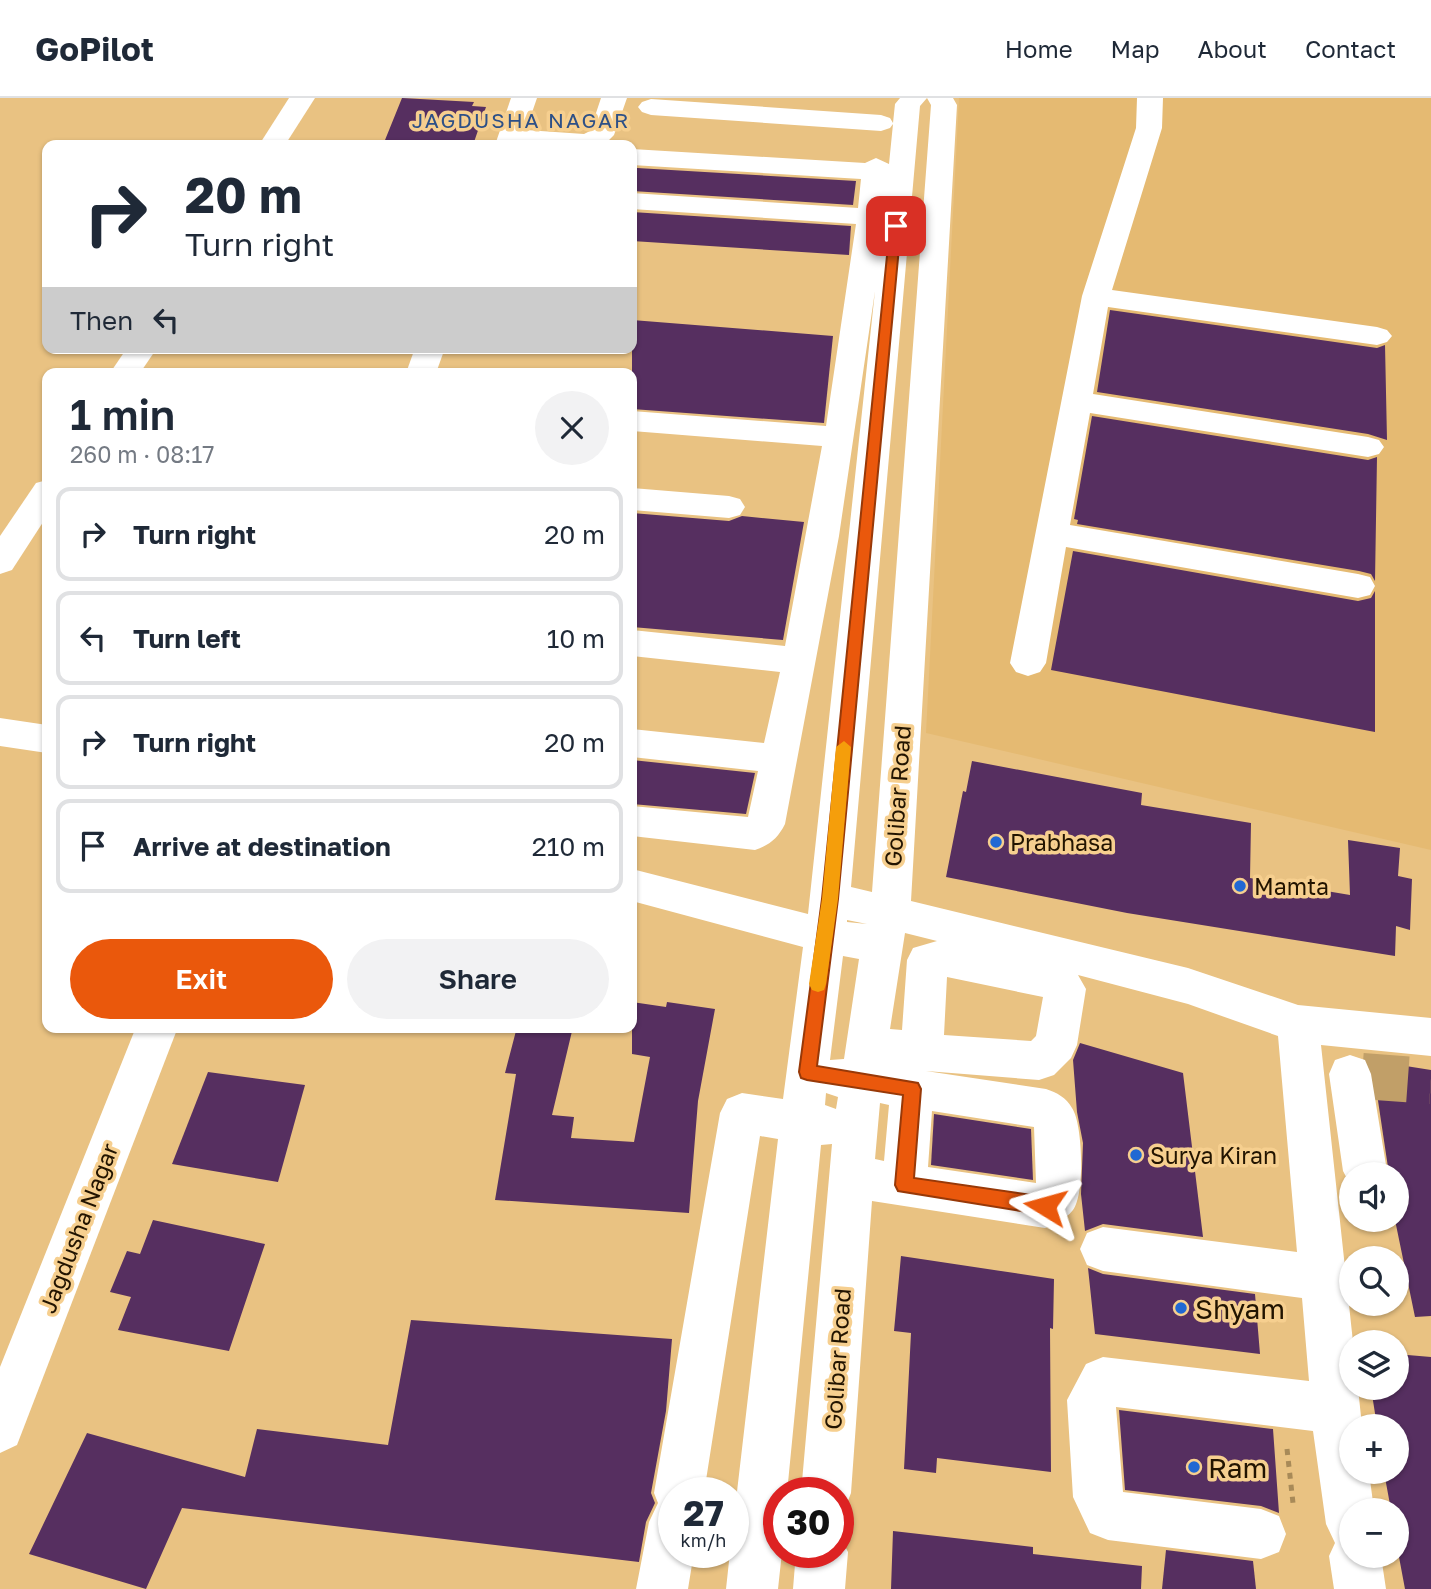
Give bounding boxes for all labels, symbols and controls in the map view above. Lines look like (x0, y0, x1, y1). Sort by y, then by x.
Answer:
text: GoPilot (35, 29, 154, 68)
text: Home (1005, 34, 1073, 63)
text: Map (1111, 34, 1160, 63)
text: About (1198, 34, 1267, 63)
text: Contact (1305, 34, 1396, 63)
district label: JAGDUSHA NAGAR (412, 107, 630, 133)
text: 20 m (185, 165, 302, 224)
icon: right (70, 168, 161, 259)
pin (866, 196, 926, 256)
icon: arrive (877, 207, 915, 245)
text: Turn right (185, 225, 334, 263)
icon: left (147, 301, 185, 339)
text: Then (70, 305, 133, 336)
text: 1 min (70, 389, 175, 439)
button: close (535, 391, 609, 465)
text: 260 m · 08:17 (70, 440, 215, 468)
icon: right (74, 515, 112, 553)
text: Turn right (133, 519, 256, 550)
text: 20 m (544, 519, 605, 550)
icon: left (74, 619, 112, 657)
text: Turn left (133, 623, 241, 654)
text: 10 m (547, 623, 605, 654)
icon: right (74, 723, 112, 761)
street label: Golibar Road (878, 724, 916, 868)
text: Turn right (133, 727, 256, 758)
text: 20 m (544, 727, 605, 758)
icon: arrive (74, 827, 112, 865)
place label: Prabhasa (1010, 828, 1113, 856)
text: Arrive at destination (133, 831, 391, 862)
text: 210 m (532, 831, 605, 862)
marker: Prabhasa (988, 834, 1004, 850)
place label: Mamta (1254, 872, 1329, 900)
marker: Mamta (1232, 878, 1248, 894)
button: Exit (70, 939, 333, 1019)
button: Share (347, 939, 609, 1019)
street label: Jagdusha Nagar (33, 1139, 123, 1317)
place label: Surya Kiran (1150, 1141, 1277, 1169)
marker: Surya Kiran (1128, 1147, 1144, 1163)
map controls (1339, 1162, 1409, 1568)
button: sound (1339, 1162, 1409, 1232)
position arrow (1008, 1169, 1082, 1243)
button: search (1339, 1246, 1409, 1316)
street label: Golibar Road (818, 1287, 856, 1431)
place label: Shyam (1195, 1292, 1285, 1325)
marker: Shyam (1173, 1300, 1189, 1316)
button: layers (1339, 1330, 1409, 1400)
button: + (1339, 1414, 1409, 1484)
place label: Ram (1208, 1451, 1267, 1484)
marker: Ram (1186, 1459, 1202, 1475)
speed limit sign: 30 (763, 1477, 854, 1568)
text: 27 (683, 1492, 724, 1534)
button: − (1339, 1498, 1409, 1568)
text: km/h (681, 1529, 726, 1551)

